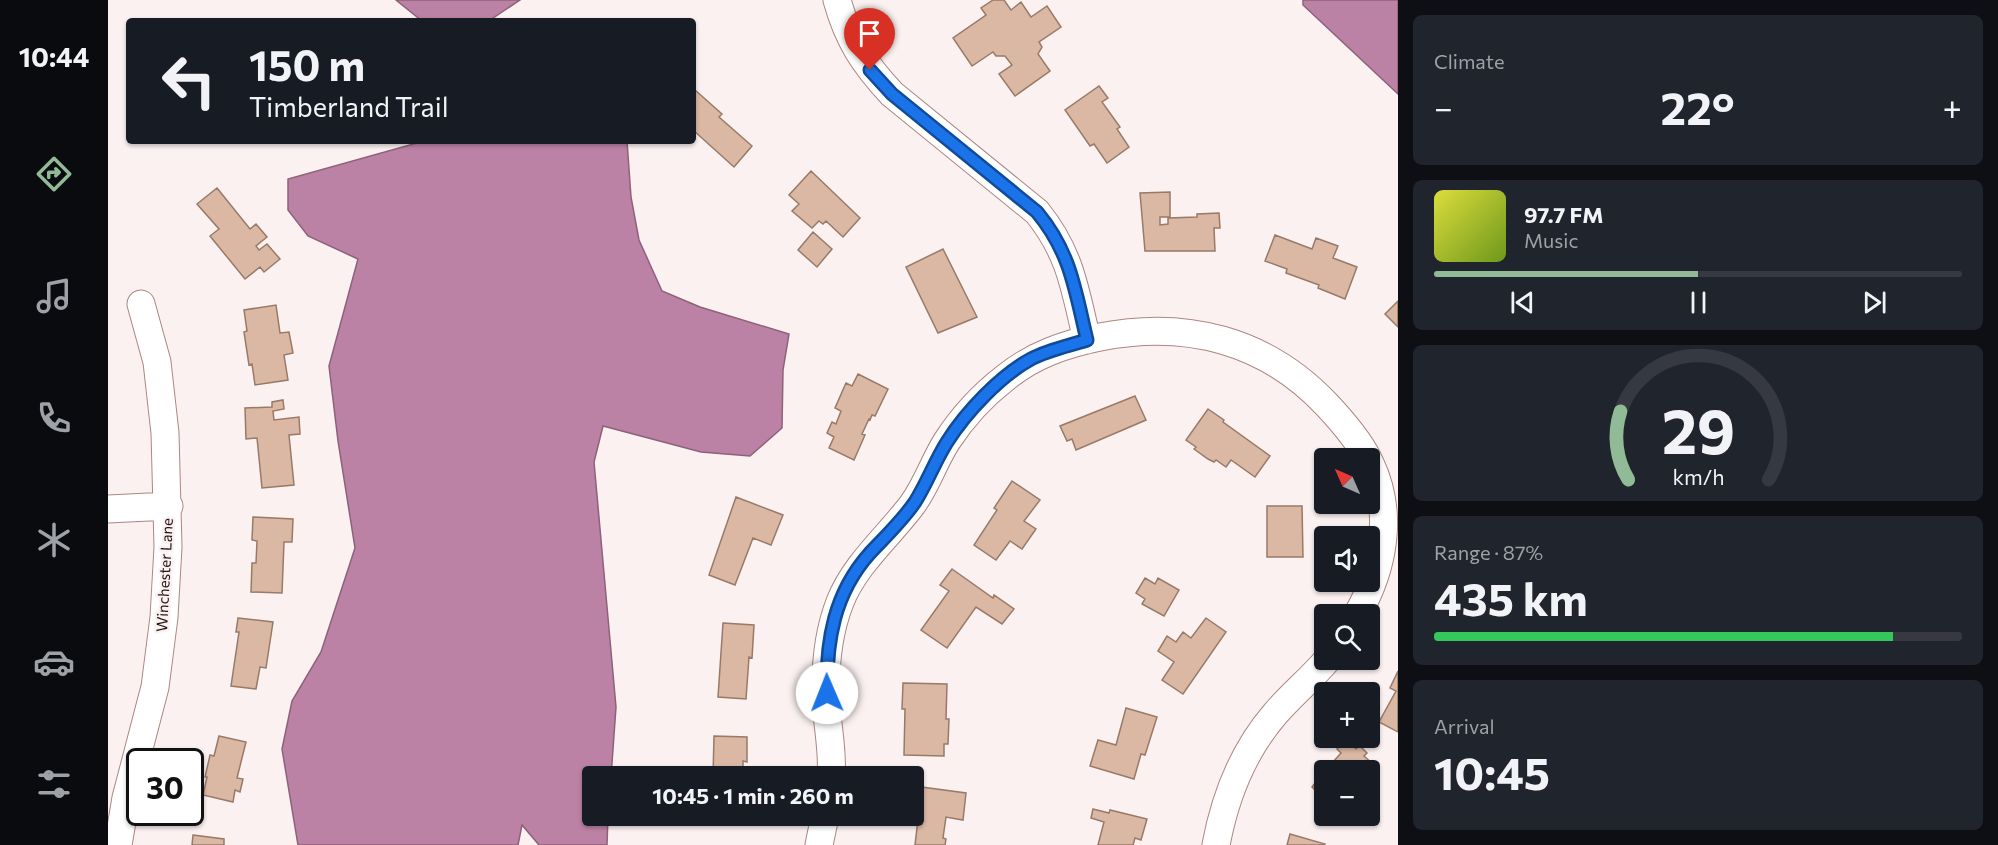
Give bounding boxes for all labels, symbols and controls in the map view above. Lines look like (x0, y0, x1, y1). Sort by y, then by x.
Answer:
pin (844, 8, 895, 70)
icon: arrive (853, 17, 886, 50)
text: 150 m (249, 38, 365, 90)
text: 10:44 (19, 40, 89, 73)
icon: left (150, 42, 228, 120)
text: Climate (1434, 49, 1504, 73)
text: 22° (1661, 79, 1735, 134)
text: − (1434, 86, 1453, 127)
text: + (1943, 86, 1962, 127)
text: Timberland Trail (249, 90, 449, 123)
icon: directions (33, 153, 75, 195)
text: 97.7 FM (1524, 201, 1604, 228)
text: Music (1524, 228, 1578, 252)
icon: music (33, 275, 75, 317)
icon: previous (1506, 286, 1539, 319)
icon: pause (1682, 286, 1715, 319)
icon: next (1858, 286, 1891, 319)
text: 29 (1661, 391, 1735, 467)
icon: phone (33, 397, 75, 439)
north arrow (1314, 448, 1380, 514)
map controls (1314, 448, 1380, 826)
text: km/h (1672, 463, 1724, 489)
street label: Winchester Lane (152, 517, 176, 632)
icon: climate (33, 519, 75, 561)
button: sound (1314, 526, 1380, 592)
text: Range · 87% (1434, 540, 1543, 564)
text: 435 km (1434, 570, 1588, 625)
button: search (1314, 604, 1380, 670)
icon: car (33, 641, 75, 683)
position arrow (795, 661, 859, 725)
button: + (1314, 682, 1380, 748)
text: Arrival (1434, 714, 1495, 738)
text: 10:45 (1434, 744, 1550, 799)
speed limit sign: 30 (126, 748, 204, 826)
button: − (1314, 760, 1380, 826)
icon: filters (33, 763, 75, 805)
text: 10:45 · 1 min · 260 m (652, 782, 854, 809)

